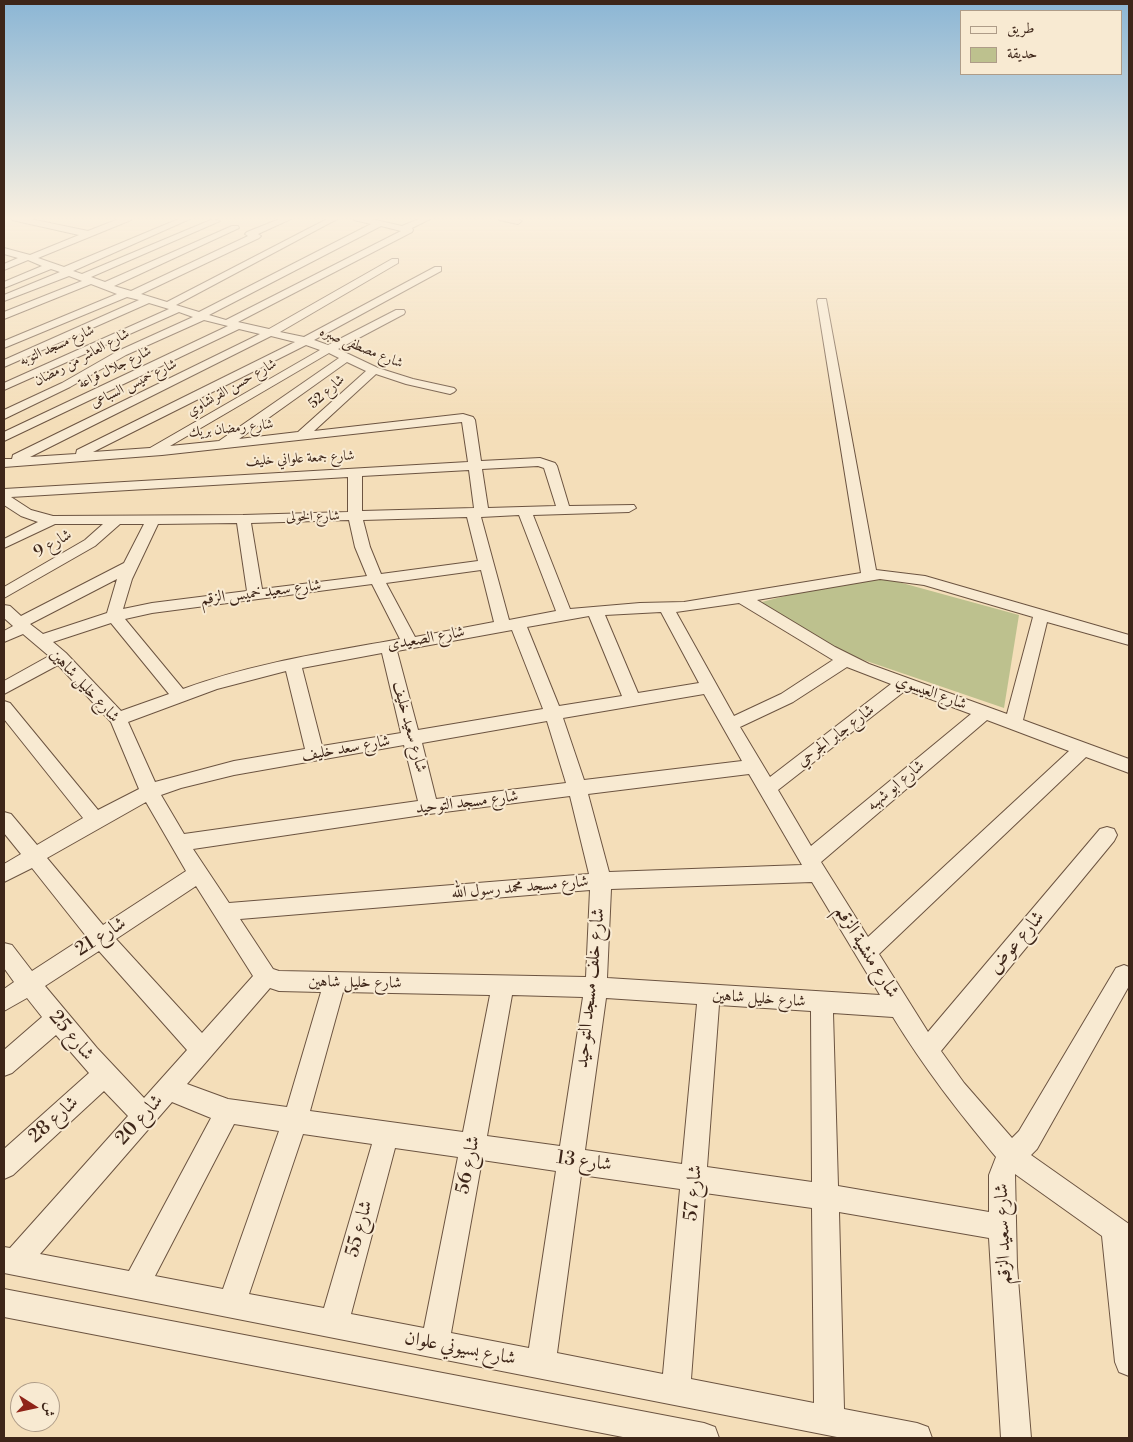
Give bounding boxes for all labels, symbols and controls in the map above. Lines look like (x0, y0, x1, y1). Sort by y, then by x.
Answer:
legend (960, 10, 1123, 75)
text: طريق (1007, 19, 1034, 38)
text: حديقة (1007, 44, 1037, 63)
street label: شارع مسجد التوبه (17, 322, 97, 370)
street label: شارع مصطفى صبره (317, 324, 405, 372)
street label: شارع العاشر من رمضان (31, 326, 133, 390)
street label: شارع جلال قراعة (76, 343, 154, 393)
street label: شارع خميس السباعى (88, 356, 180, 412)
street label: شارع حسن القرنشاوي (184, 356, 280, 420)
street label: شارع 52 (305, 371, 349, 413)
street label: شارع رمضان بريك (188, 416, 274, 442)
street label: شارع جمعة علواني خليف (245, 448, 355, 470)
street label: شارع الخولى (286, 508, 340, 526)
street label: شارع 9 (31, 525, 75, 563)
street label: شارع سعيد خميس الزقم (199, 576, 323, 610)
street label: شارع الصعيدى (386, 623, 466, 655)
street label: شارع خليل شاهين (45, 645, 123, 727)
street label: شارع العيسوي (893, 671, 969, 715)
street label: شارع سعيد خليف (388, 679, 430, 775)
street label: شارع جابر الجرحي (794, 701, 878, 771)
street label: شارع سعد خليف (300, 732, 392, 766)
street label: شارع ابو شهبه (863, 756, 929, 816)
street label: شارع مسجد التوحيد (415, 787, 519, 819)
street label: شارع مسجد محمد رسول الله (451, 872, 589, 904)
street label: شارع منشية الزقم (829, 902, 903, 1002)
street label: شارع خلف مسجد التوحيد (571, 907, 611, 1069)
street label: شارع عوض (984, 907, 1050, 979)
street label: شارع 21 (71, 912, 131, 962)
street label: شارع خليل شاهين (308, 973, 402, 993)
street label: شارع خليل شاهين (712, 986, 806, 1012)
street label: شارع 25 (44, 1006, 98, 1066)
street label: شارع 20 (111, 1090, 169, 1150)
street label: شارع 28 (24, 1092, 84, 1148)
street label: شارع 56 (452, 1134, 486, 1196)
street label: شارع 13 (555, 1147, 613, 1177)
street label: شارع 57 (680, 1164, 708, 1222)
street label: شارع سعيد الزقم (991, 1183, 1017, 1285)
street label: شارع 55 (342, 1198, 378, 1260)
street label: شارع بسيوني علوان (402, 1327, 518, 1371)
north arrow (10, 1382, 60, 1432)
text: ش (39, 1401, 59, 1418)

